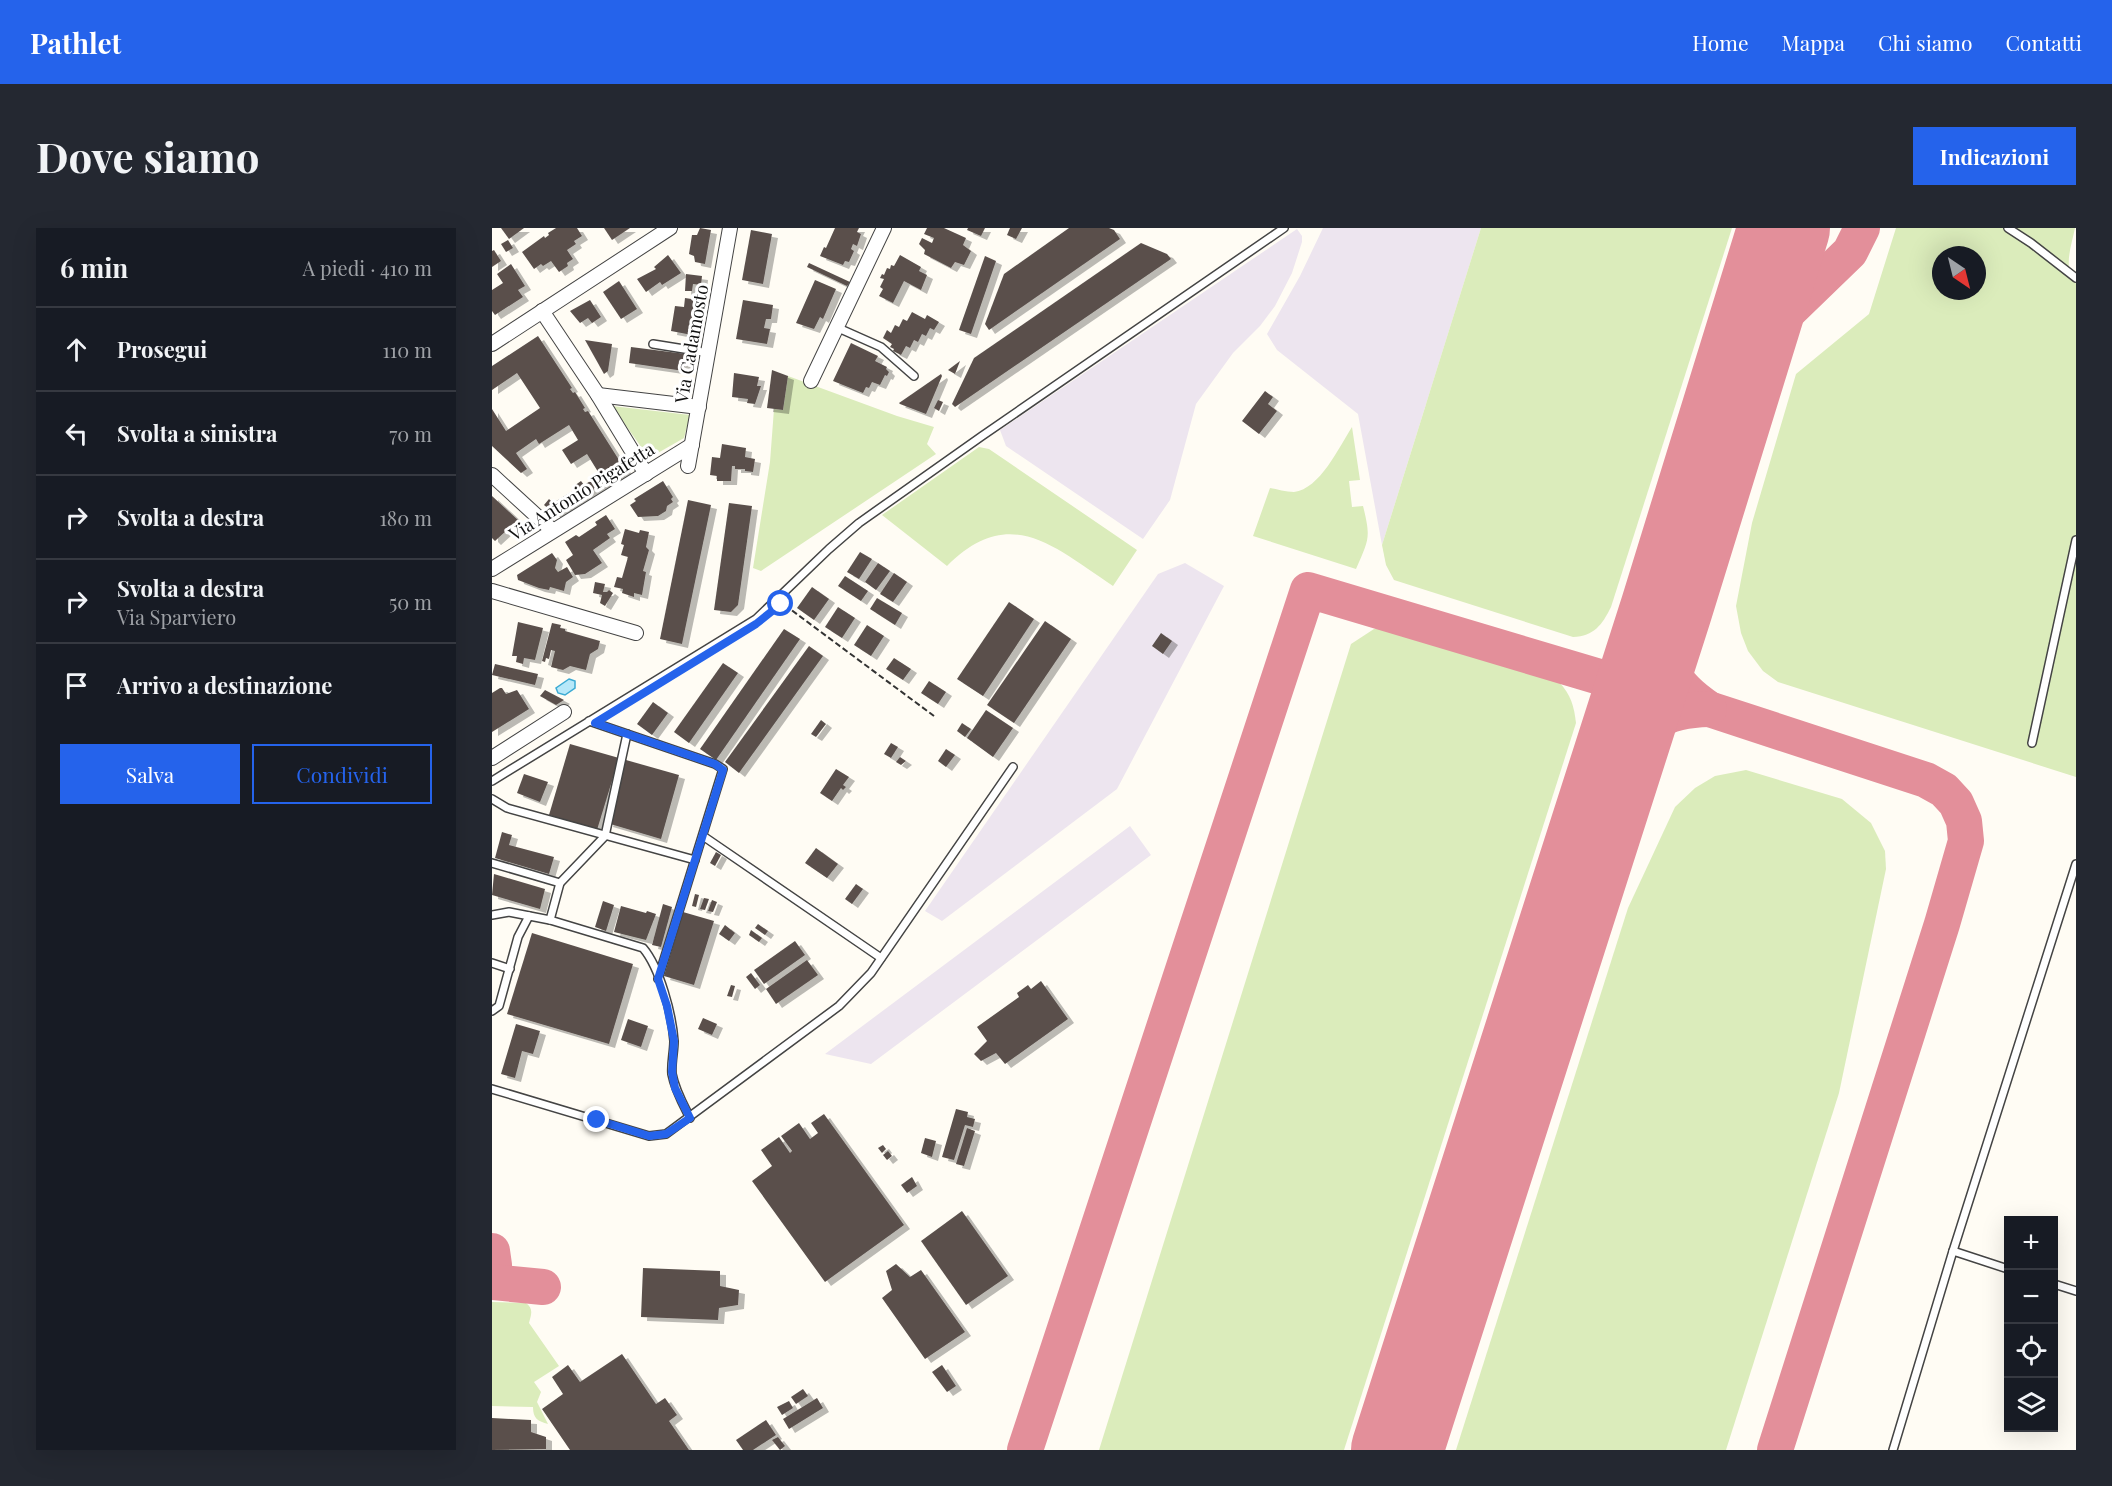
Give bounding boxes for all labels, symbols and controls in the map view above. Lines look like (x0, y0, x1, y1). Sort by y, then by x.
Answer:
text: Pathlet (30, 24, 121, 61)
text: Home (1692, 28, 1749, 56)
text: Mappa (1782, 28, 1845, 56)
text: Chi siamo (1878, 28, 1972, 56)
text: Contatti (2005, 28, 2082, 56)
button: Indicazioni (1913, 127, 2076, 185)
text: Dove siamo (36, 128, 260, 184)
north arrow (1932, 246, 1986, 300)
text: 6 min (60, 250, 128, 285)
text: A piedi · 410 m (303, 254, 432, 281)
street label: Via Cadamosto (669, 282, 713, 406)
icon: ahead (60, 333, 93, 366)
text: Prosegui (117, 334, 207, 364)
text: 110 m (382, 336, 432, 363)
icon: left (60, 417, 93, 450)
text: Svolta a sinistra (117, 418, 277, 448)
text: 70 m (389, 420, 432, 447)
street label: Via Antonio Pigafetta (503, 437, 659, 546)
icon: right (60, 501, 93, 534)
text: Svolta a destra (117, 502, 264, 532)
text: 180 m (379, 504, 432, 531)
text: Svolta a destra (117, 573, 264, 603)
icon: right (60, 585, 93, 618)
text: 50 m (389, 588, 432, 615)
route start (767, 590, 793, 616)
text: Via Sparviero (117, 603, 236, 630)
icon: arrive (60, 669, 93, 702)
text: Arrivo a destinazione (117, 670, 332, 700)
button: Salva (60, 744, 240, 804)
button: Condividi (252, 744, 432, 804)
route end (583, 1106, 609, 1132)
map controls (2004, 1216, 2058, 1432)
button: + (2004, 1216, 2058, 1270)
button: − (2004, 1270, 2058, 1324)
button: locate (2004, 1324, 2058, 1378)
button: layers (2004, 1378, 2058, 1432)

